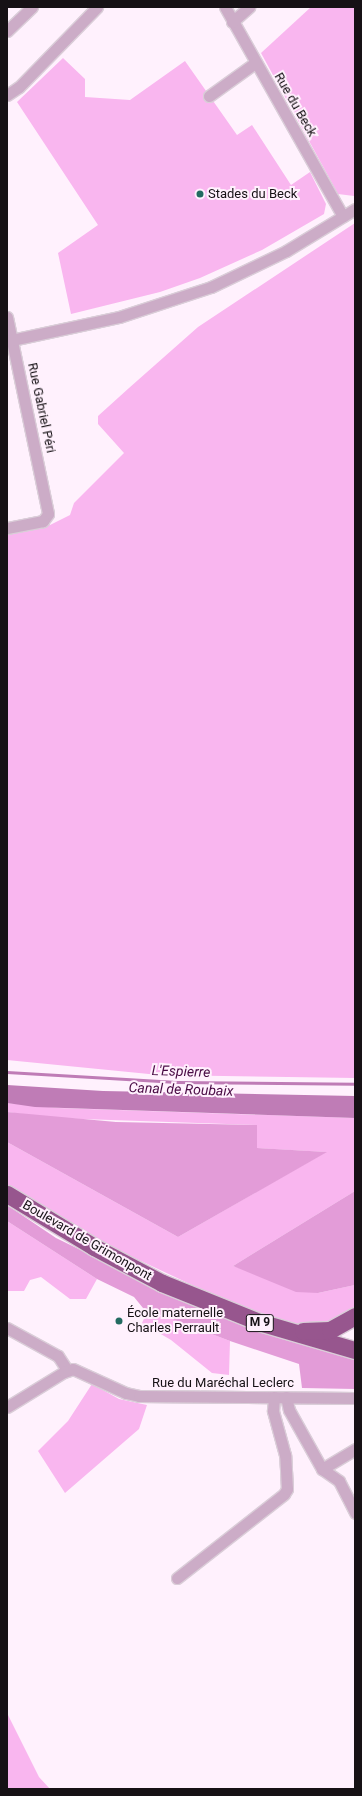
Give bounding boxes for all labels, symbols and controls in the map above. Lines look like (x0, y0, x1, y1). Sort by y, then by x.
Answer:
street label: Rue du Beck (270, 70, 320, 140)
place label: Stades du Beck (208, 186, 297, 202)
marker: Stades du Beck (195, 189, 205, 199)
street label: Rue Gabriel Péri (24, 361, 58, 455)
water label: L'Espierre (151, 1062, 211, 1080)
water label: Canal de Roubaix (128, 1079, 234, 1099)
street label: Boulevard de Grimonpont (20, 1198, 154, 1284)
place label: École maternelle Charles Perrault (127, 1306, 223, 1337)
road number: M 9 (245, 1313, 275, 1333)
marker: École maternelle Charles Perrault (114, 1316, 124, 1326)
street label: Rue du Maréchal Leclerc (152, 1375, 294, 1391)

